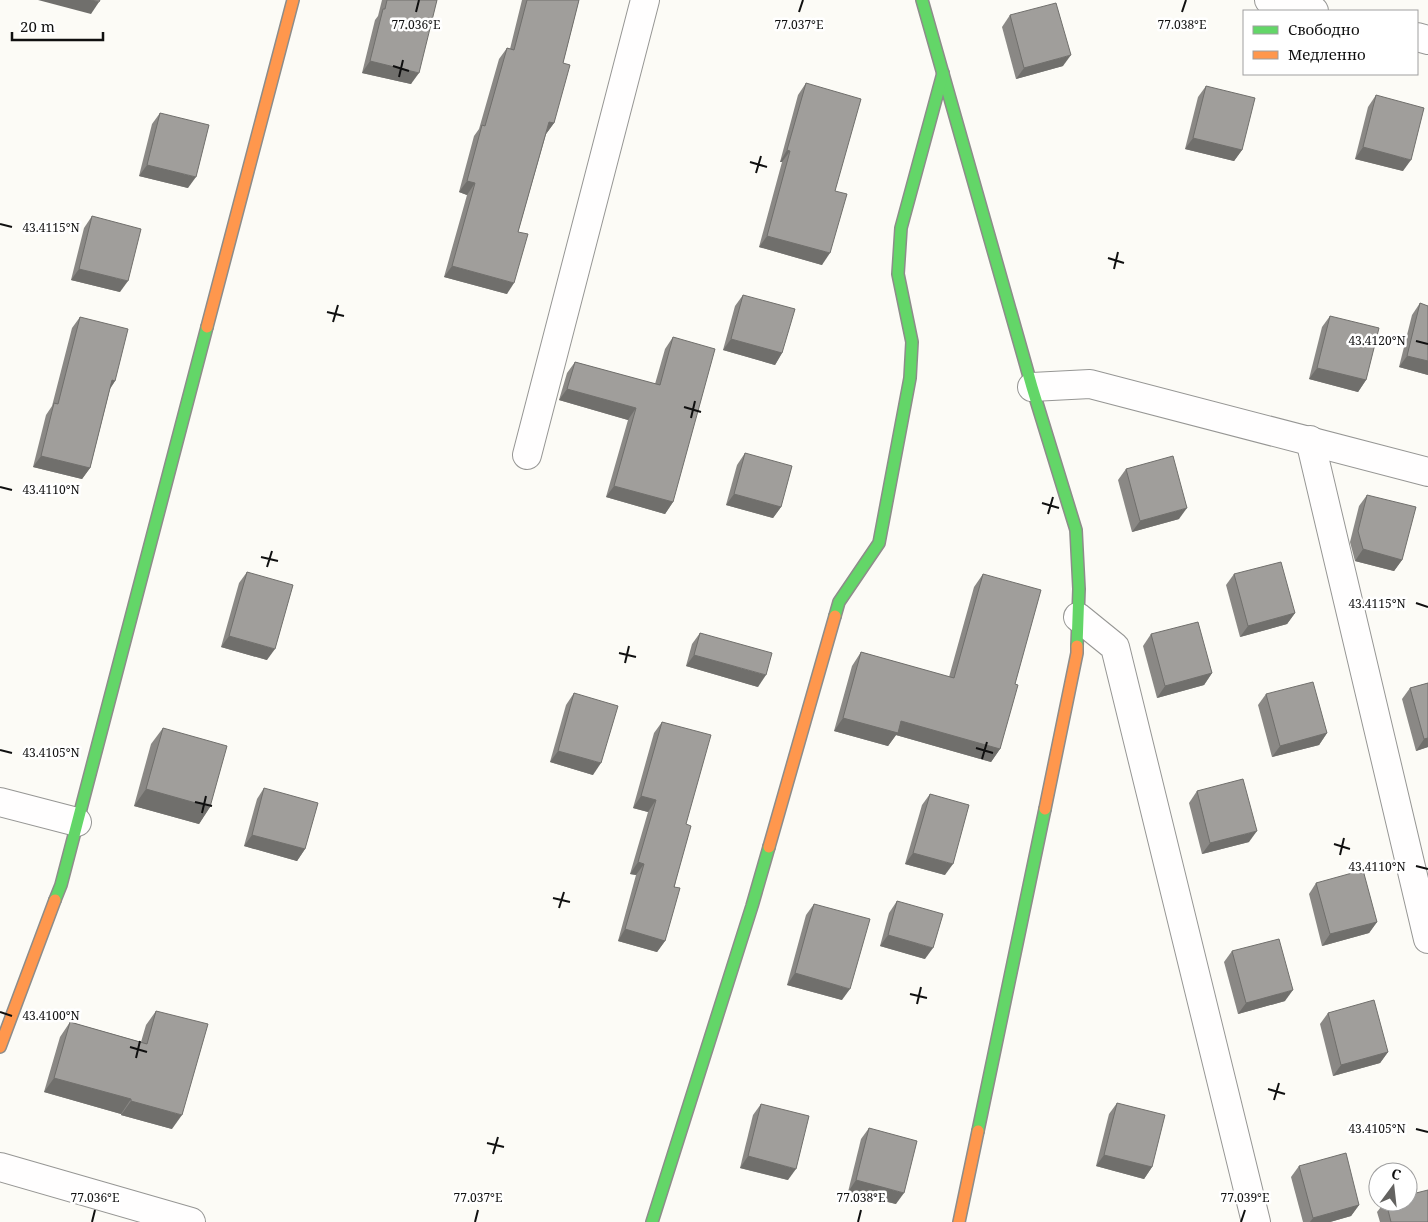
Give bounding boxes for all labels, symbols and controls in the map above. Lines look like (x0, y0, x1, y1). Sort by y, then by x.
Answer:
scale bar (12, 10, 104, 42)
legend (1243, 10, 1418, 75)
text: 20 m (20, 16, 55, 36)
text: 77.036°E (392, 16, 440, 33)
text: 77.037°E (775, 16, 823, 33)
text: 77.038°E (1158, 16, 1206, 33)
text: Свободно (1288, 19, 1360, 39)
text: Медленно (1288, 44, 1366, 64)
text: 43.4115°N (22, 219, 80, 236)
text: 43.4120°N (1348, 332, 1406, 349)
text: 43.4110°N (22, 481, 80, 498)
text: 43.4115°N (1348, 595, 1406, 612)
text: 43.4105°N (22, 744, 80, 761)
text: 43.4110°N (1348, 858, 1406, 875)
text: 43.4100°N (22, 1007, 80, 1024)
text: 43.4105°N (1348, 1120, 1406, 1137)
north arrow (1368, 1162, 1418, 1212)
text: С (1390, 1164, 1403, 1184)
text: 77.036°E (71, 1189, 119, 1206)
text: 77.037°E (454, 1189, 502, 1206)
text: 77.038°E (837, 1189, 885, 1206)
text: 77.039°E (1221, 1189, 1269, 1206)

